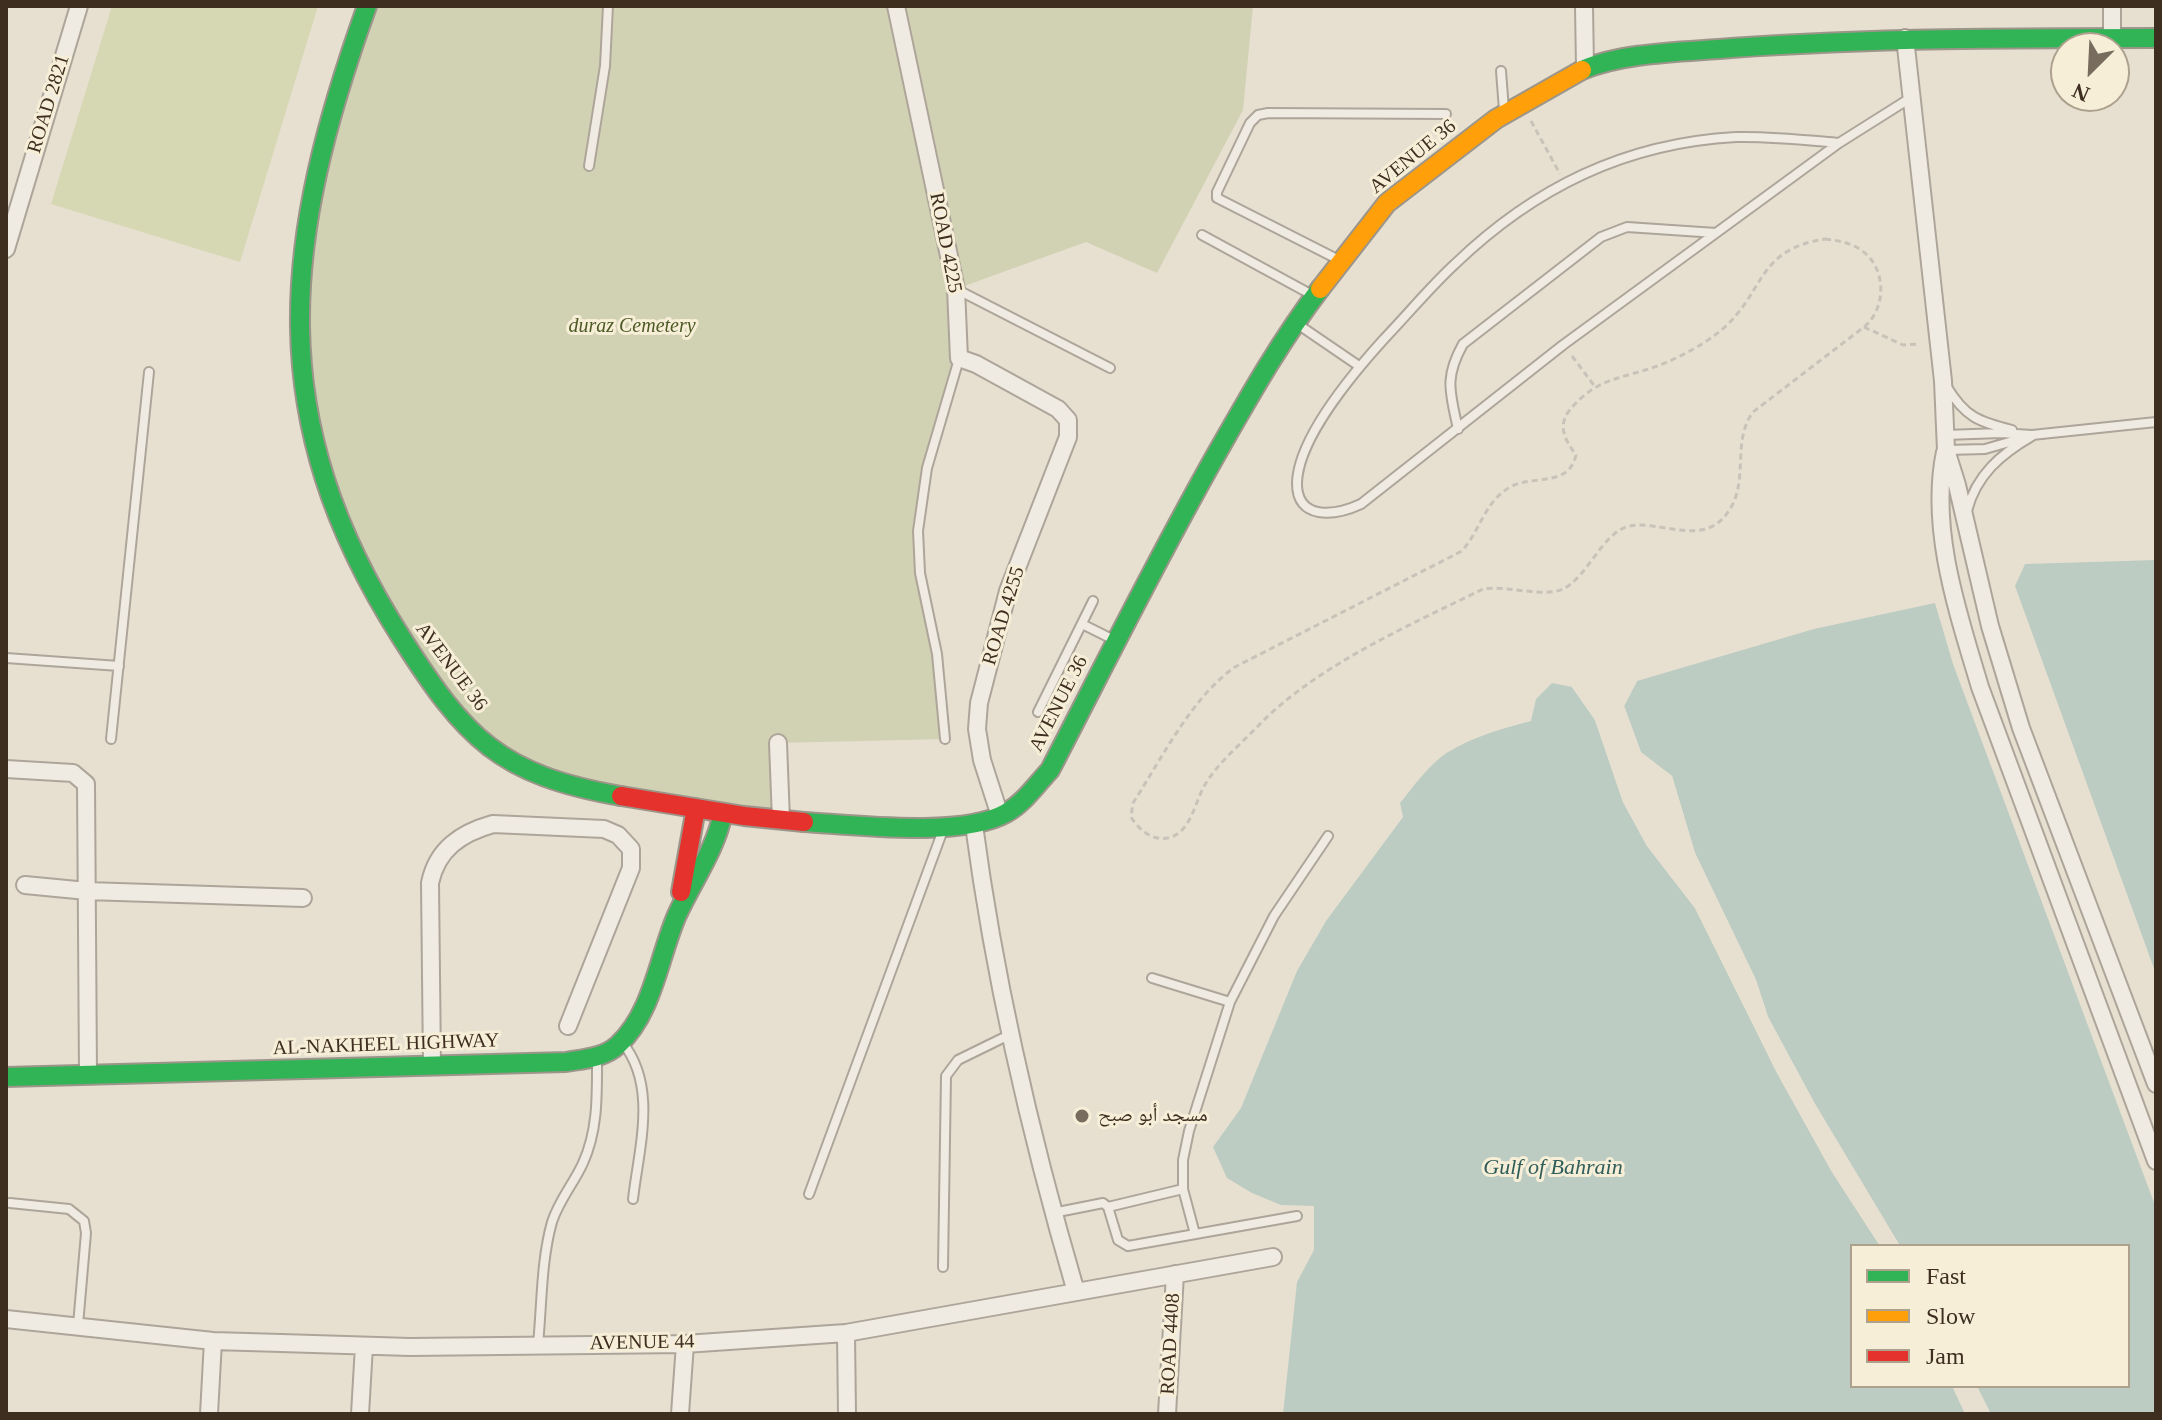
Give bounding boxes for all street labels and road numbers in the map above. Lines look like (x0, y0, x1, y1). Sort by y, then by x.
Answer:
street label: ROAD 2821 (23, 52, 75, 156)
street label: AVENUE 36 (1365, 115, 1461, 199)
street label: ROAD 4225 (924, 191, 966, 295)
street label: ROAD 4255 (978, 564, 1030, 668)
street label: AVENUE 36 (410, 618, 492, 716)
street label: AVENUE 36 (1025, 652, 1093, 756)
street label: AL-NAKHEEL HIGHWAY (272, 1029, 500, 1061)
street label: ROAD 4408 (1156, 1293, 1186, 1395)
street label: AVENUE 44 (589, 1330, 695, 1356)

